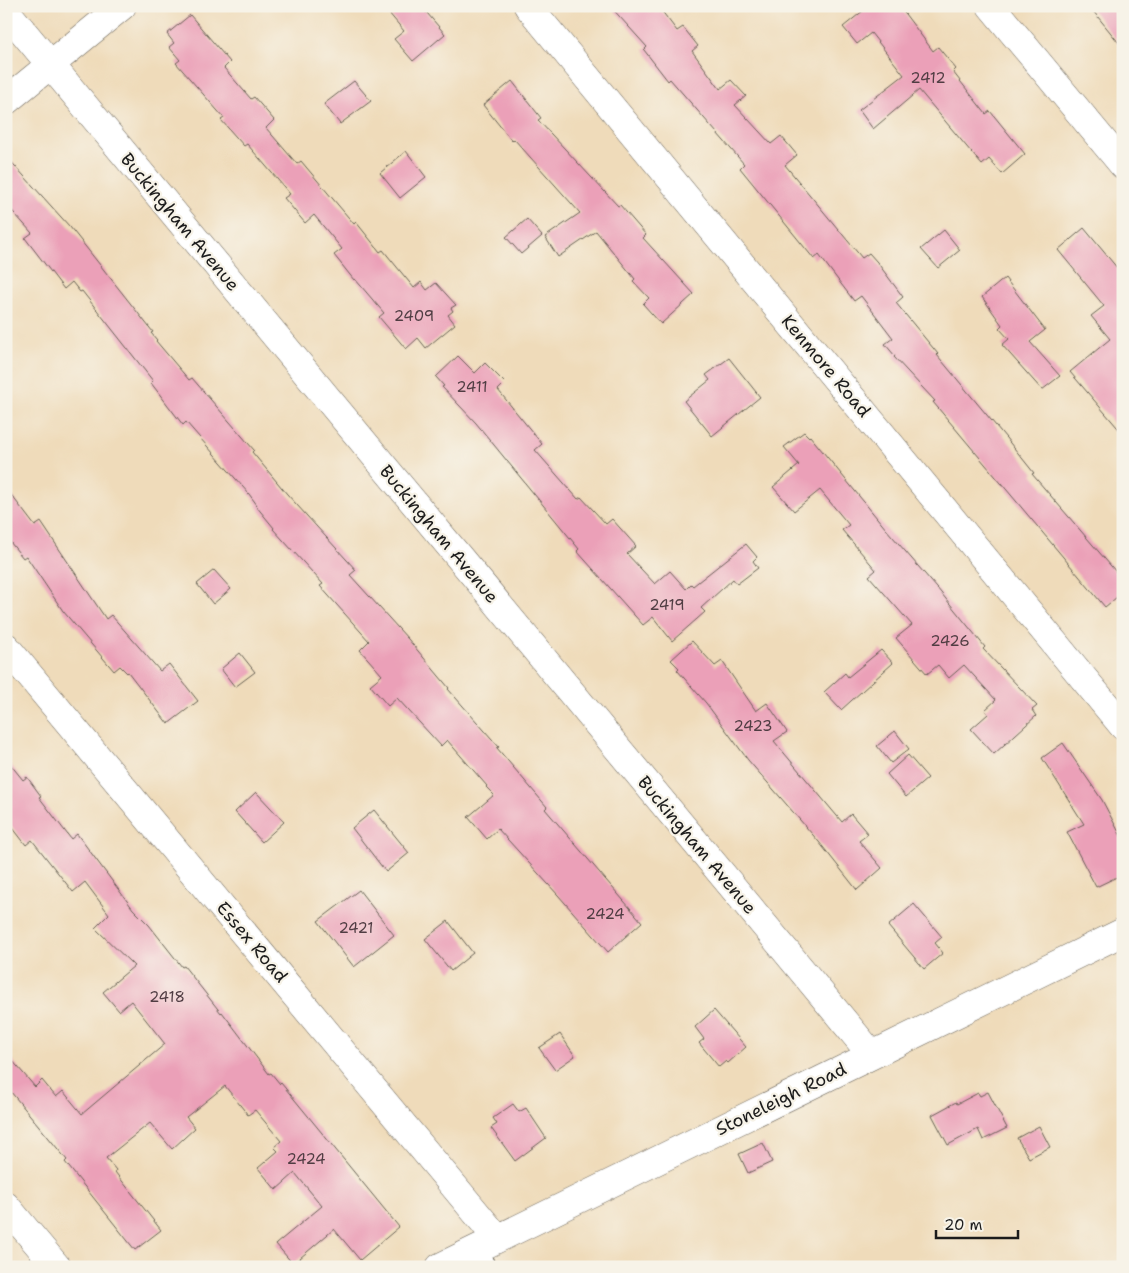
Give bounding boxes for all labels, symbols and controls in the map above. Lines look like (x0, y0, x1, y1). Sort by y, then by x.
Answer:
house number: 2412 (910, 68, 946, 88)
street label: Buckingham Avenue (115, 148, 245, 296)
house number: 2409 (394, 306, 434, 326)
street label: Kenmore Road (776, 310, 876, 422)
house number: 2411 (456, 377, 488, 397)
street label: Buckingham Avenue (374, 460, 504, 608)
house number: 2419 (649, 595, 685, 615)
house number: 2426 (930, 631, 970, 651)
house number: 2423 (733, 716, 773, 736)
street label: Buckingham Avenue (632, 771, 762, 919)
street label: Essex Road (211, 896, 293, 988)
house number: 2424 (585, 904, 625, 924)
house number: 2421 (338, 918, 374, 938)
house number: 2418 (149, 987, 185, 1007)
street label: Stoneleigh Road (712, 1057, 850, 1141)
house number: 2424 (286, 1149, 326, 1169)
scale bar (936, 1208, 1019, 1240)
text: 20 m (944, 1215, 983, 1235)

